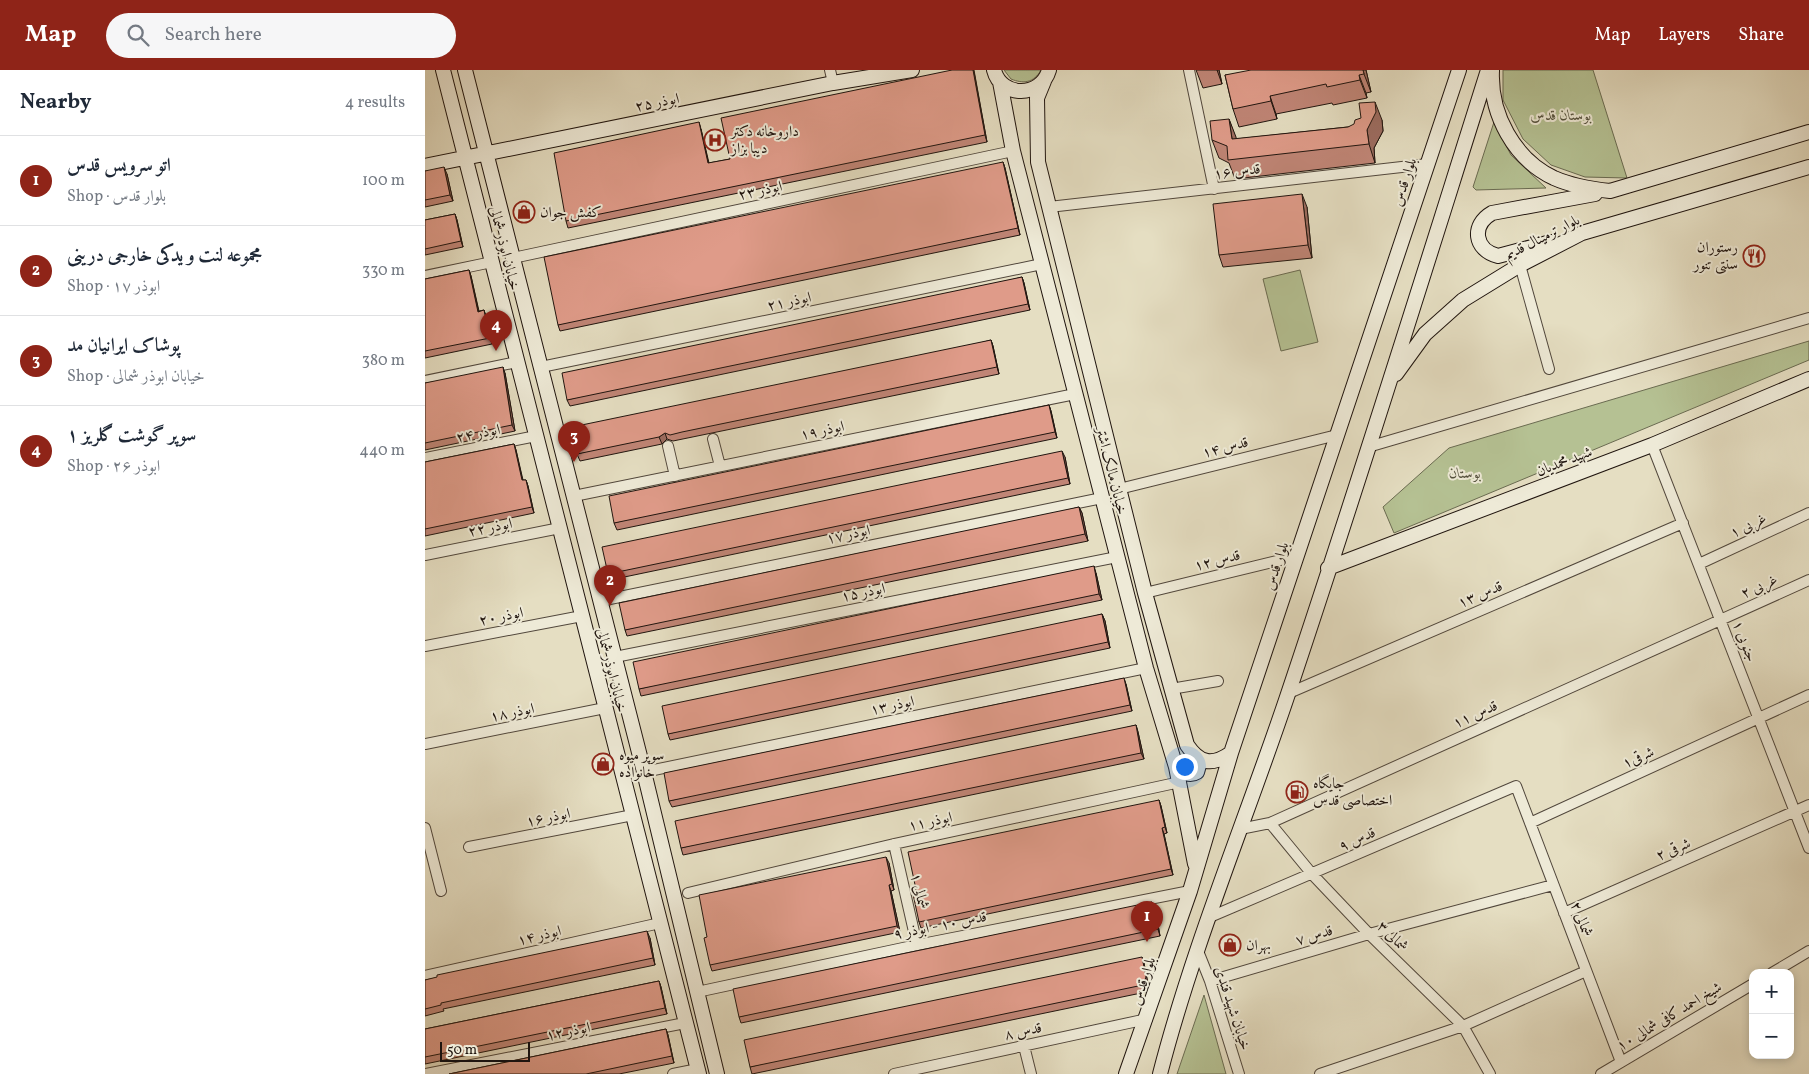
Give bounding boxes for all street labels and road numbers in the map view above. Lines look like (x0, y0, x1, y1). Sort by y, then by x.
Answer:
street label: ابوذر ۲۵ (633, 89, 681, 118)
street label: بلوار قدس (1388, 155, 1423, 210)
street label: قدس ۱۶ (1213, 159, 1262, 186)
street label: ابوذر ۲۳ (736, 177, 784, 206)
street label: خیابان ابوذر شمالی (483, 204, 524, 293)
street label: بلوار ترمینال قدیم (1501, 210, 1585, 267)
street label: ابوذر ۲۱ (765, 288, 813, 317)
street label: ابوذر ۱۹ (798, 417, 846, 446)
street label: ابوذر ۲۴ (454, 420, 502, 449)
street label: خیابان مالک اشتر (1089, 423, 1132, 517)
street label: قدس ۱۴ (1200, 433, 1251, 464)
street label: شهید محمدیان (1533, 442, 1596, 483)
street label: غربی ۱ (1727, 509, 1770, 544)
street label: ابوذر ۲۲ (466, 514, 514, 543)
street label: ابوذر ۱۷ (824, 521, 872, 550)
street label: بلوار قدس (1260, 539, 1295, 594)
street label: قدس ۱۲ (1192, 546, 1243, 577)
street label: غربی ۲ (1738, 570, 1781, 605)
street label: قدس ۱۳ (1455, 577, 1506, 614)
street label: ابوذر ۱۵ (839, 579, 887, 608)
street label: ابوذر ۲۰ (477, 603, 525, 632)
street label: ۱ جنوبی (1726, 618, 1761, 665)
street label: خیابان ابوذر شمالی (590, 626, 631, 715)
street label: ابوذر ۱۳ (868, 692, 916, 721)
street label: قدس ۱۱ (1450, 696, 1501, 735)
street label: ابوذر ۱۸ (488, 699, 536, 728)
street label: شرقی۱ (1619, 742, 1658, 775)
street label: ابوذر ۱۶ (524, 804, 572, 833)
street label: ابوذر ۱۱ (906, 808, 954, 837)
street label: قدس ۹ (1336, 823, 1379, 858)
street label: شرقی ۲ (1653, 834, 1694, 867)
street label: شمالی ۱ (904, 871, 933, 911)
street label: شمالی ۲ (1564, 899, 1597, 940)
street label: قدس ۱۰ - ابوذر ۹ (892, 907, 989, 946)
street label: شمالی ۳ (1372, 917, 1412, 957)
street label: ابوذر ۱۴ (515, 921, 563, 952)
street label: قدس ۷ (1293, 921, 1336, 952)
street label: بلوار قدس (1127, 954, 1162, 1009)
street label: خیابان شهید قندی (1208, 964, 1255, 1053)
street label: شیخ احمد کافی شمالی ۱۰ (1613, 977, 1727, 1059)
street label: ابوذر ۱۲ (544, 1018, 592, 1047)
street label: قدس ۸ (1002, 1018, 1044, 1047)

